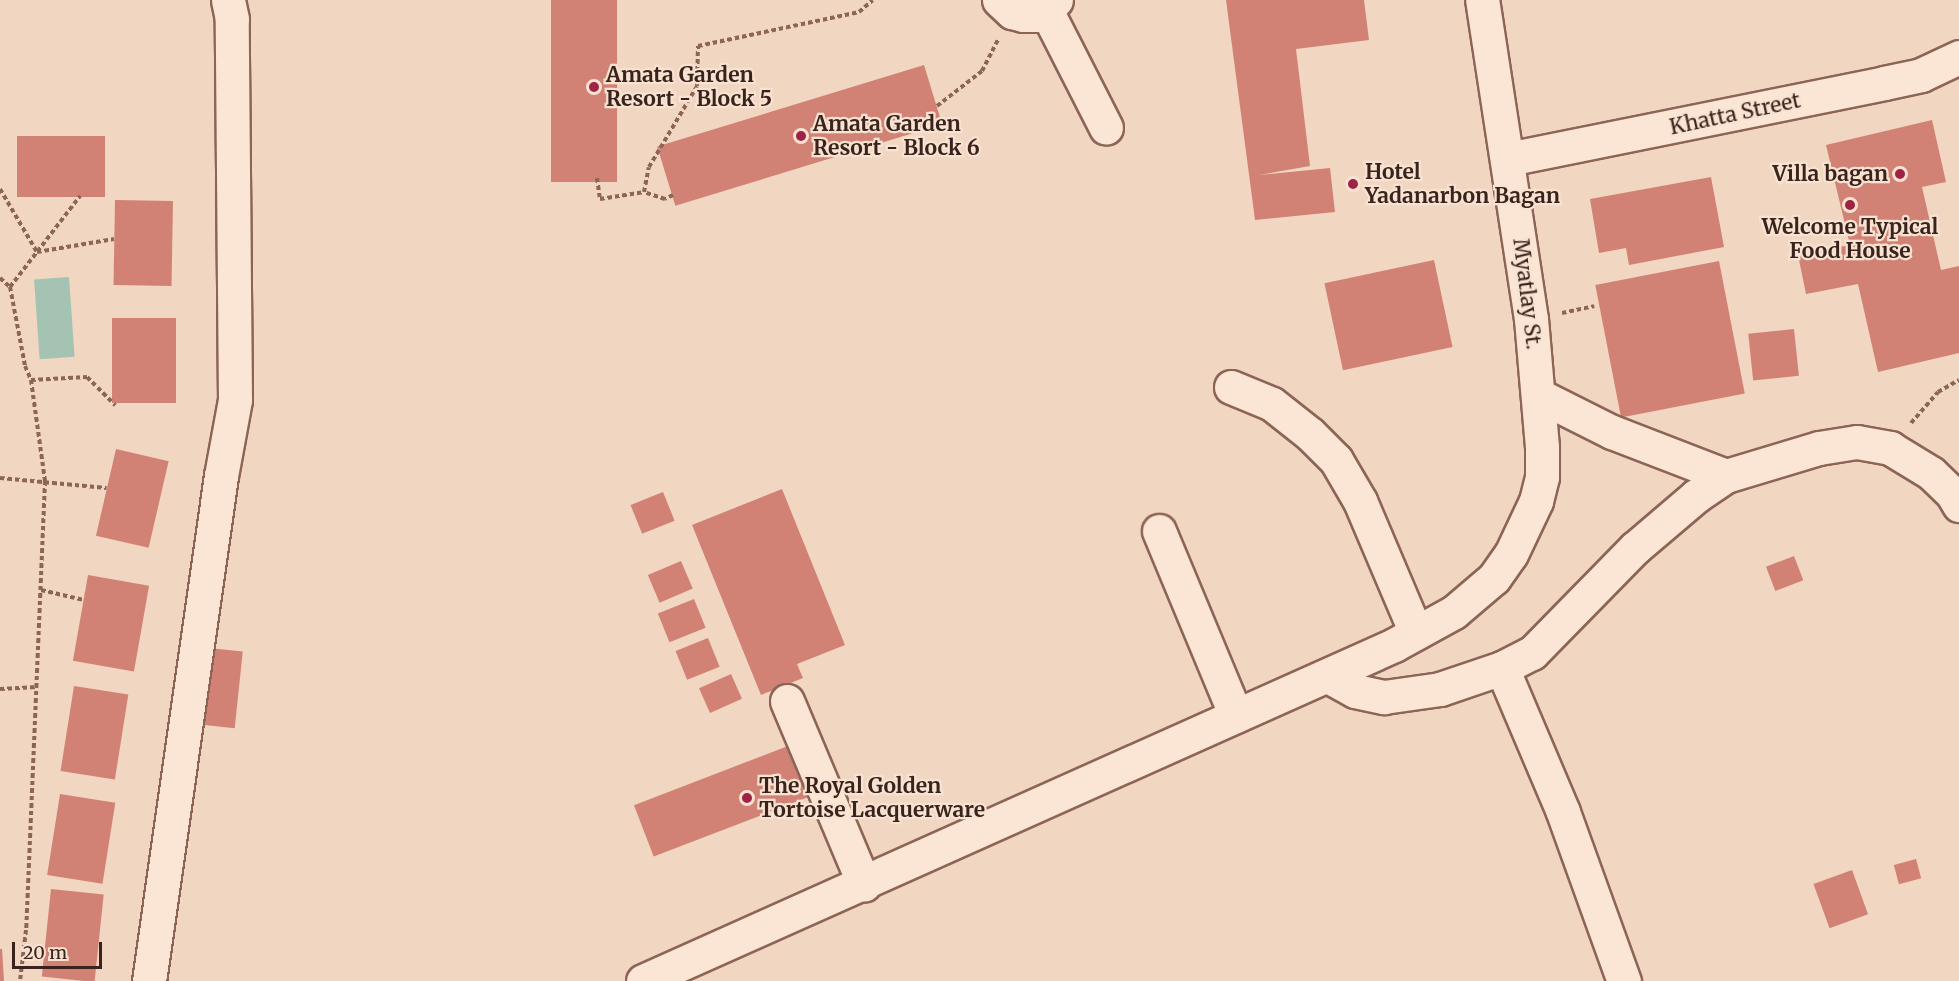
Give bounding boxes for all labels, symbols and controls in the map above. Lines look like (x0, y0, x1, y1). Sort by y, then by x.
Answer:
place label: Amata Garden Resort - Block 5 (606, 62, 772, 112)
marker: Amata Garden Resort - Block 5 (587, 80, 601, 94)
street label: Khatta Street (1667, 88, 1803, 140)
place label: Amata Garden Resort - Block 6 (813, 111, 980, 161)
marker: Amata Garden Resort - Block 6 (794, 129, 808, 143)
place label: Hotel Yadanarbon Bagan (1365, 159, 1560, 209)
place label: Villa bagan (1773, 161, 1888, 187)
marker: Villa bagan (1893, 167, 1907, 181)
marker: Hotel Yadanarbon Bagan (1346, 177, 1360, 191)
marker: Welcome Typical Food House (1843, 198, 1857, 212)
place label: Welcome Typical Food House (1762, 214, 1938, 264)
street label: Myatlay St. (1508, 237, 1546, 351)
place label: The Royal Golden Tortoise Lacquerware (759, 773, 985, 823)
marker: The Royal Golden Tortoise Lacquerware (740, 791, 754, 805)
scale bar (15, 930, 105, 968)
text: 20 m (23, 941, 67, 964)

